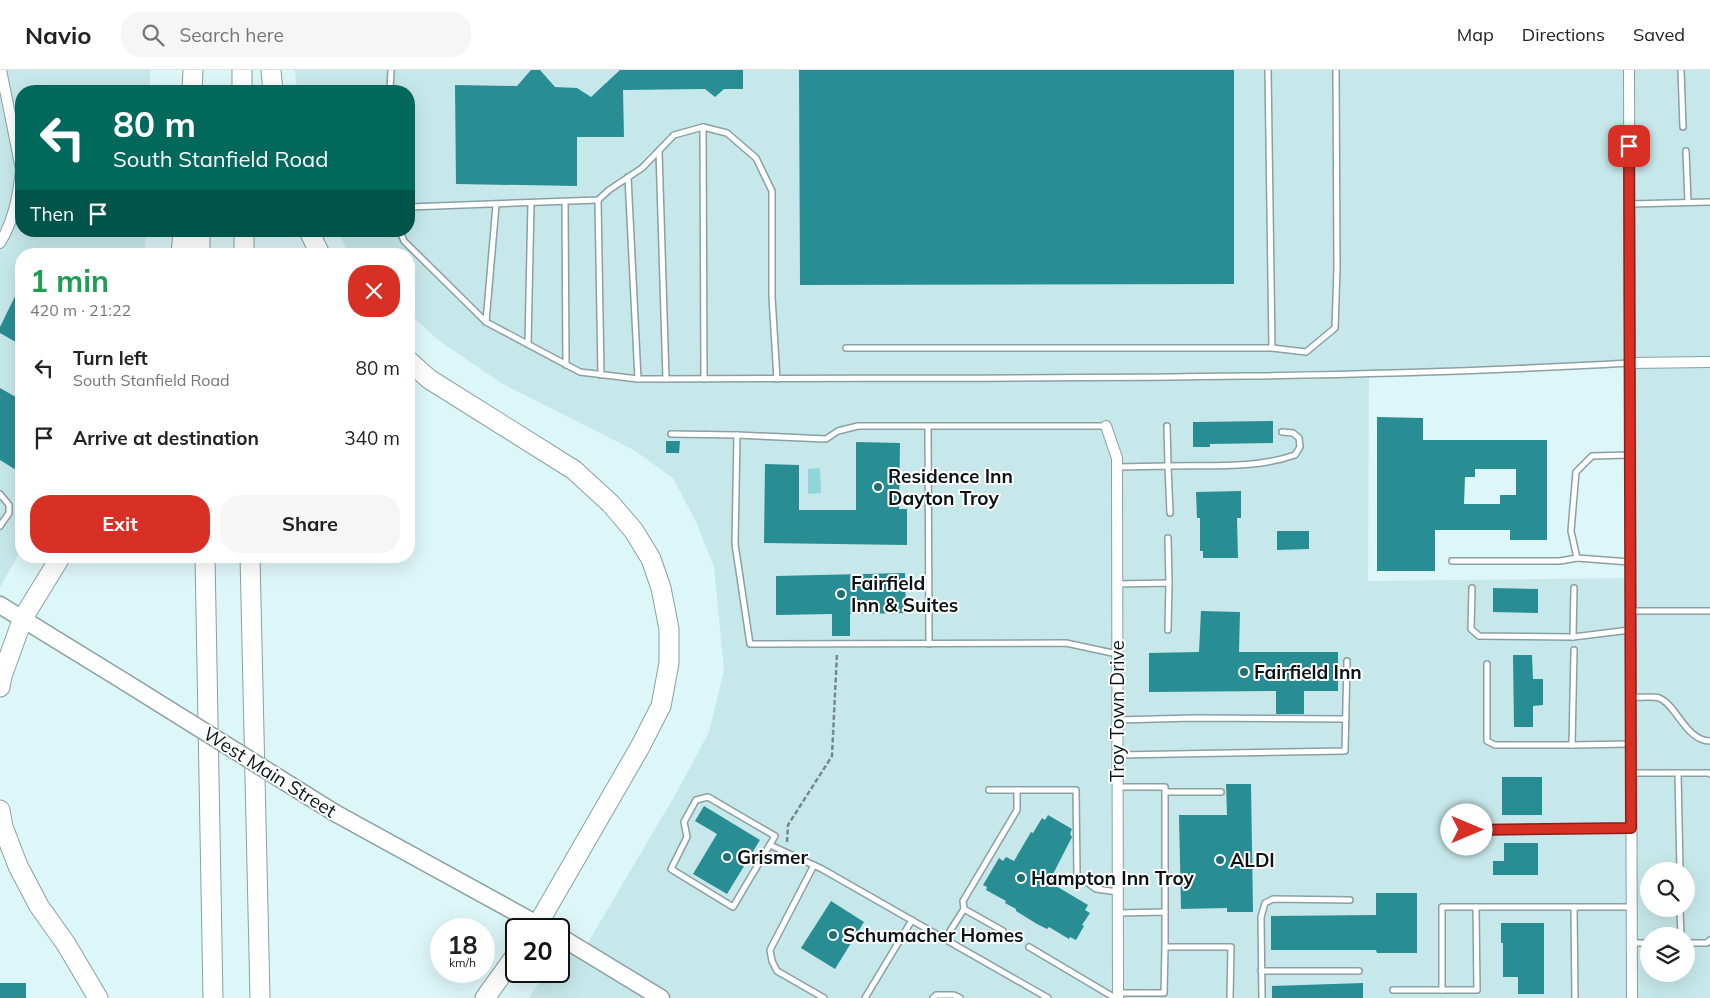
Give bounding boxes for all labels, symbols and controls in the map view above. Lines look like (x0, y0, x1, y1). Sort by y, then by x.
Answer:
search box (121, 12, 471, 57)
text: Navio (25, 20, 91, 50)
icon: search (139, 21, 167, 49)
text: Search here (179, 23, 284, 47)
text: Map (1457, 23, 1494, 46)
text: Directions (1522, 23, 1605, 46)
text: Saved (1633, 23, 1685, 46)
text: 80 m (113, 102, 196, 146)
icon: left (30, 105, 95, 170)
pin (1608, 125, 1650, 167)
icon: arrive (1615, 132, 1643, 160)
text: South Stanfield Road (113, 145, 328, 173)
icon: arrive (84, 200, 112, 228)
text: Then (30, 202, 74, 226)
text: 1 min (30, 262, 109, 300)
button: close (348, 265, 400, 317)
text: 420 m · 21:22 (30, 300, 131, 320)
text: Turn left (73, 346, 148, 370)
icon: left (30, 354, 58, 382)
text: 80 m (356, 356, 400, 380)
text: South Stanfield Road (73, 370, 230, 390)
icon: arrive (30, 424, 58, 452)
text: Arrive at destination (73, 426, 259, 450)
text: 340 m (344, 426, 400, 450)
place label: Residence Inn Dayton Troy (888, 464, 1013, 510)
marker: Residence Inn Dayton Troy (872, 481, 884, 493)
button: Exit (30, 495, 210, 553)
button: Share (220, 495, 400, 553)
place label: Fairfield Inn & Suites (851, 571, 958, 617)
marker: Fairfield Inn & Suites (835, 588, 847, 600)
street label: Troy Town Drive (1105, 640, 1129, 782)
place label: Fairfield Inn (1254, 660, 1362, 684)
marker: Fairfield Inn (1238, 666, 1250, 678)
street label: West Main Street (199, 722, 341, 823)
position arrow (1440, 803, 1492, 855)
place label: Grismer (737, 845, 808, 869)
place label: ALDI (1230, 848, 1275, 872)
marker: Grismer (721, 851, 733, 863)
marker: ALDI (1214, 854, 1226, 866)
map controls (1640, 862, 1695, 982)
button: search (1640, 862, 1695, 917)
place label: Hampton Inn Troy (1031, 866, 1194, 890)
marker: Hampton Inn Troy (1015, 872, 1027, 884)
speed limit sign: 20 (505, 918, 570, 983)
place label: Schumacher Homes (843, 923, 1024, 947)
button: layers (1640, 927, 1695, 982)
text: 18 (447, 929, 478, 960)
marker: Schumacher Homes (827, 929, 839, 941)
text: km/h (449, 955, 476, 970)

